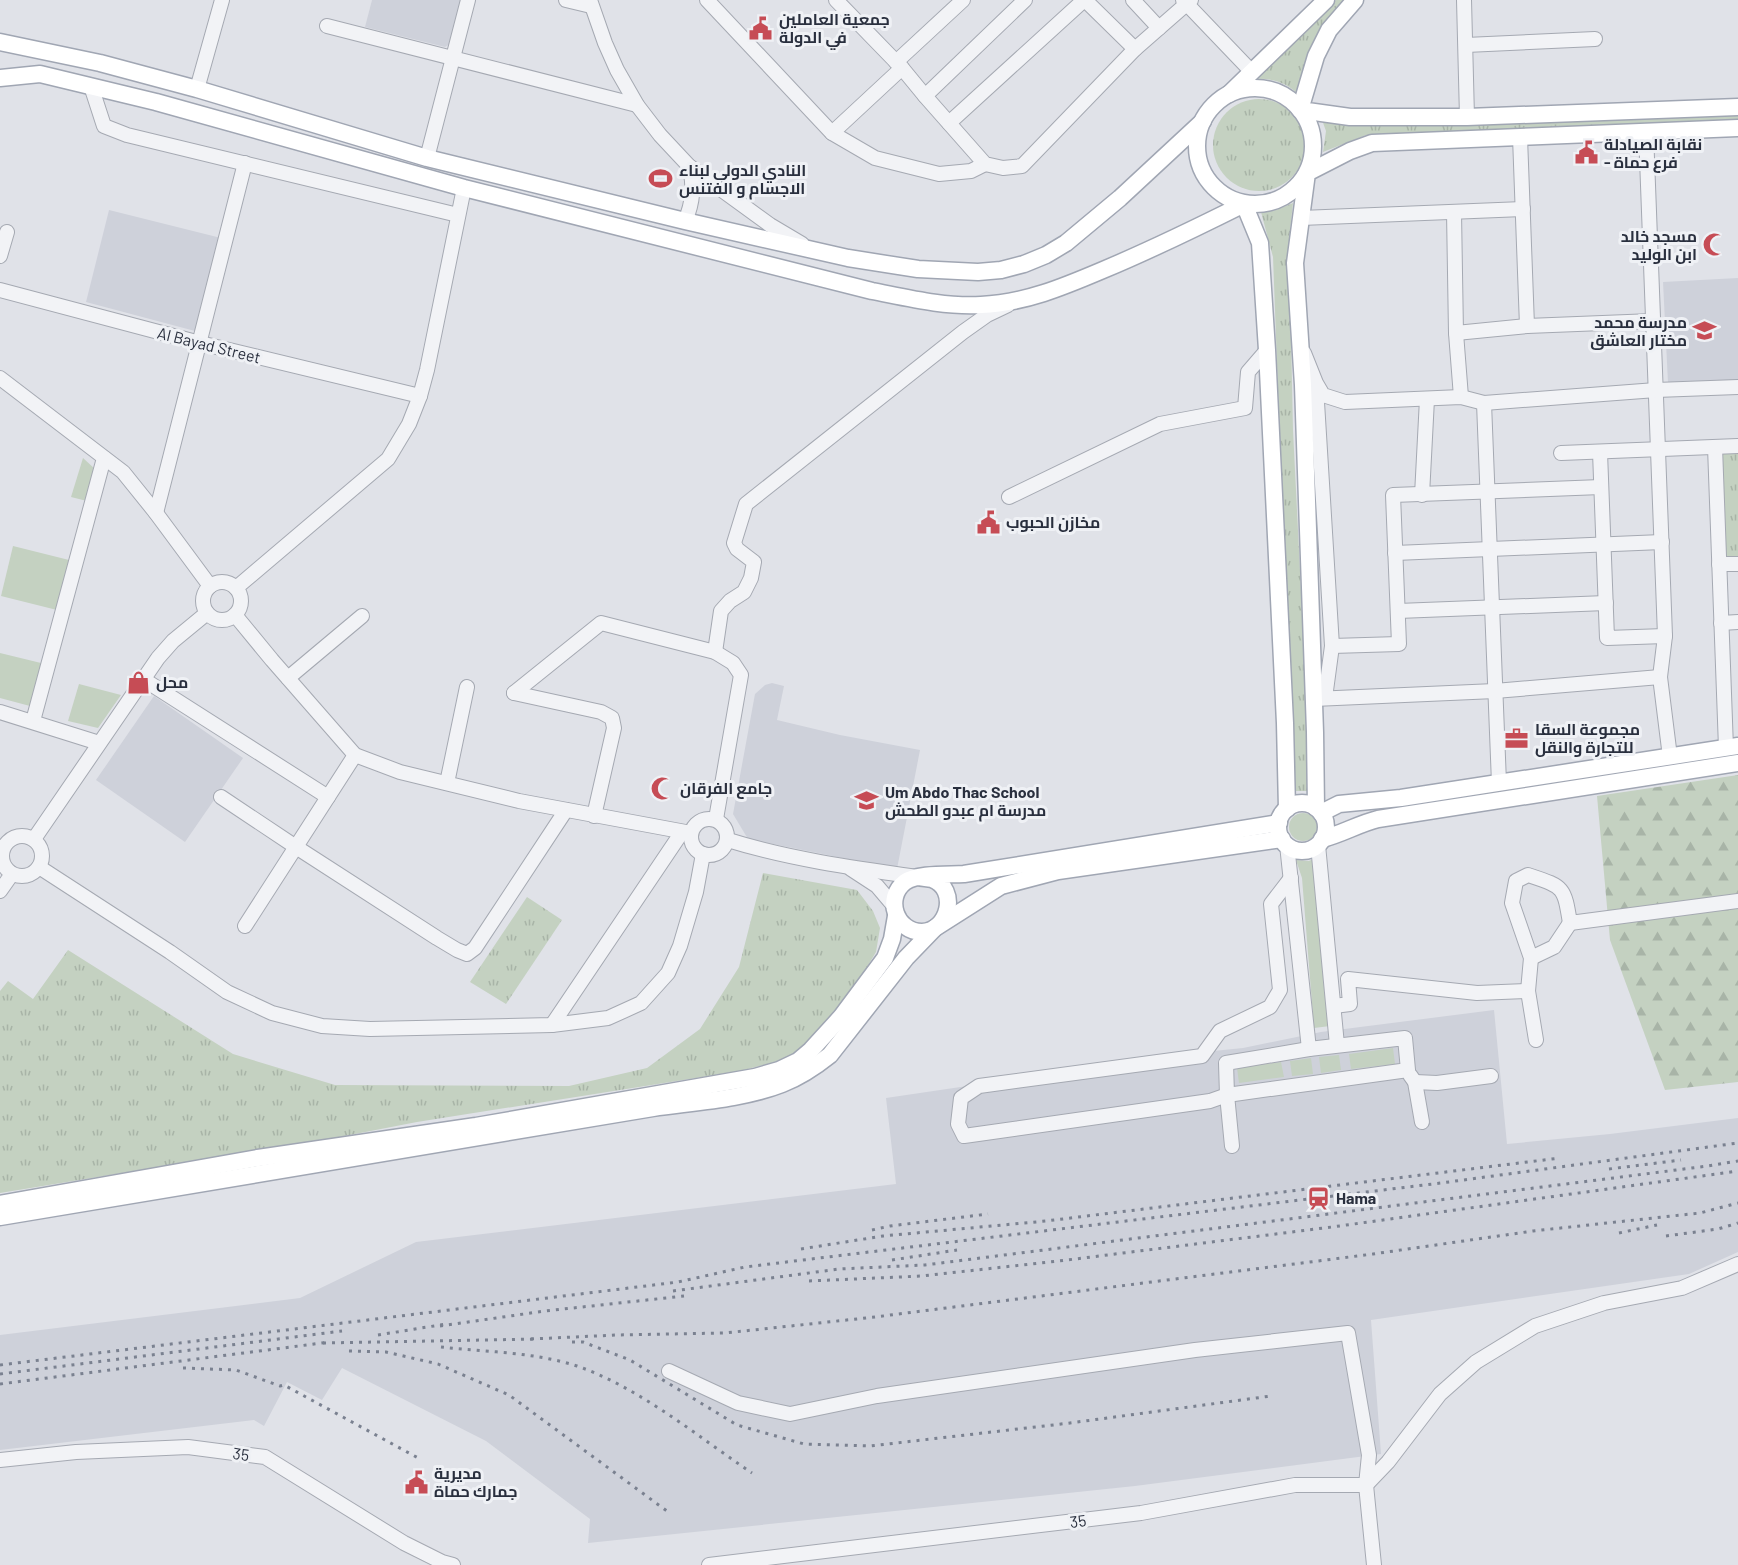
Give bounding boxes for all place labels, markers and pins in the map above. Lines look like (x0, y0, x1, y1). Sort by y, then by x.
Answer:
place label: جمعية العاملين في الدولة (779, 9, 890, 50)
public building icon: جمعية العاملين في الدولة (748, 15, 774, 41)
place label: نقابة الصيادلة - فرع حماة (1604, 134, 1702, 173)
public building icon: نقابة الصيادلة - فرع حماة (1573, 140, 1599, 166)
place label: النادي الدولي لبناء الاجسام و الفتنس (679, 160, 806, 200)
sports icon: النادي الدولي لبناء الاجسام و الفتنس (648, 166, 674, 192)
place label: مسجد خالد ابن الوليد (1621, 226, 1697, 264)
mosque icon: مسجد خالد ابن الوليد (1702, 232, 1728, 258)
place label: مدرسة محمد مختار العاشق (1590, 312, 1687, 350)
school or university icon: مدرسة محمد مختار العاشق (1692, 318, 1718, 344)
public building icon: مخازن الحبوب (975, 509, 1001, 535)
place label: مخازن الحبوب (1006, 512, 1100, 532)
shop icon: محل (125, 669, 151, 695)
place label: محل (156, 672, 188, 692)
place label: مجموعة السقا للتجارة والنقل (1535, 719, 1640, 757)
office icon: مجموعة السقا للتجارة والنقل (1504, 725, 1530, 751)
mosque icon: جامع الفرقان (649, 775, 675, 801)
place label: جامع الفرقان (680, 778, 772, 799)
place label: Um Abdo Thac School مدرسة ام عبدو الطحش (885, 782, 1046, 822)
school or university icon: Um Abdo Thac School مدرسة ام عبدو الطحش (854, 788, 880, 814)
station icon: Hama (1305, 1185, 1331, 1211)
place label: Hama (1336, 1188, 1376, 1207)
place label: مديرية جمارك حماة (434, 1463, 518, 1501)
public building icon: مديرية جمارك حماة (403, 1469, 429, 1495)

